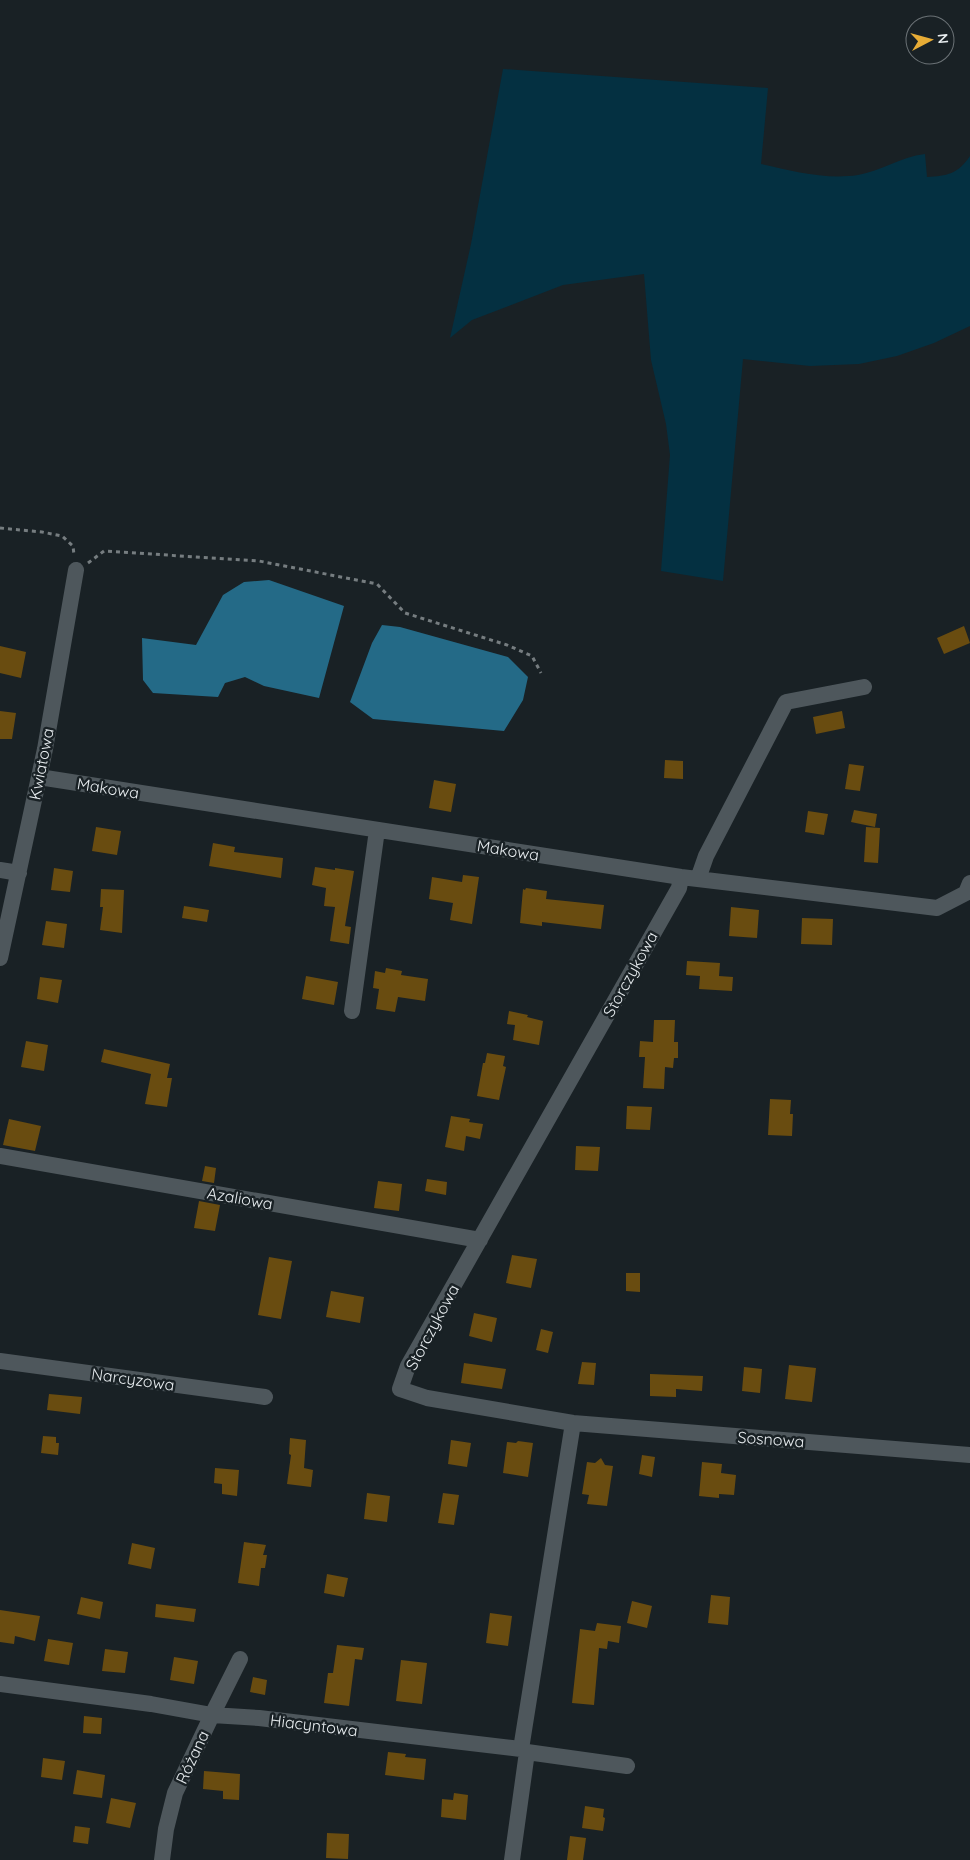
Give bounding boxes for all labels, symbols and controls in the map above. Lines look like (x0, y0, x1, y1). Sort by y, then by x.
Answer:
north arrow (905, 15, 955, 65)
text: N (933, 33, 952, 45)
street label: Kwiatowa (24, 726, 58, 802)
street label: Makowa (76, 773, 140, 803)
street label: Makowa (476, 835, 540, 865)
street label: Storczykowa (598, 928, 662, 1020)
street label: Azaliowa (206, 1182, 274, 1214)
street label: Storczykowa (401, 1281, 463, 1373)
street label: Narcyzowa (90, 1363, 176, 1395)
street label: Sosnowa (737, 1427, 805, 1451)
street label: Hiacyntowa (269, 1710, 359, 1740)
street label: Różana (171, 1727, 213, 1787)

